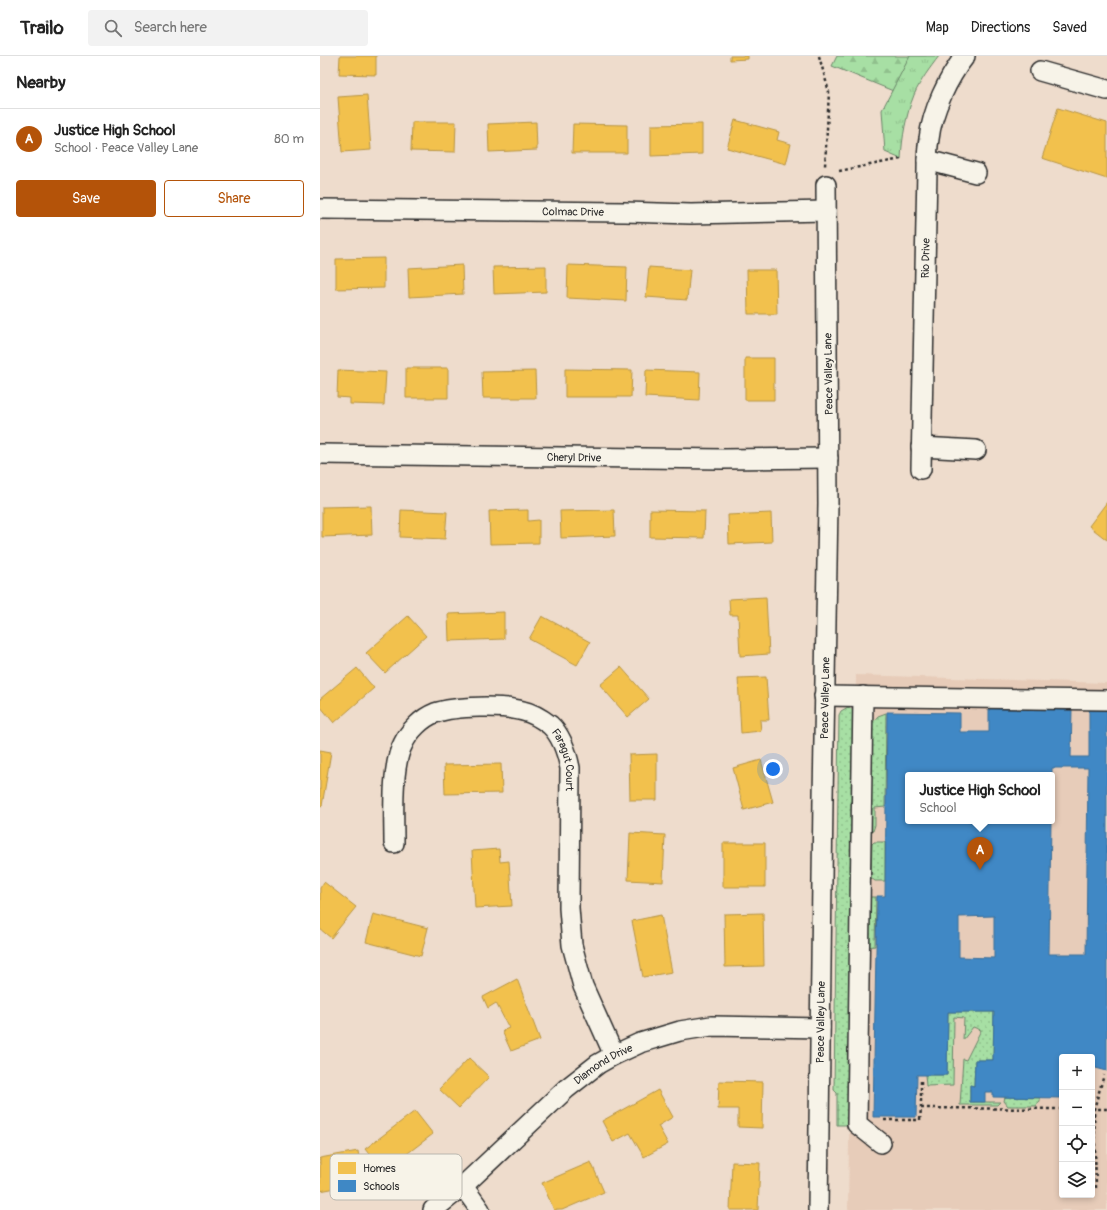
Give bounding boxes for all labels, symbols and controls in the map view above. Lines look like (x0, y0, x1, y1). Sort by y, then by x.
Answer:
search box (88, 10, 368, 46)
text: Trailo (20, 16, 64, 40)
icon: search (102, 17, 124, 39)
text: Search here (134, 18, 207, 37)
text: Map (926, 19, 949, 36)
text: Directions (971, 19, 1030, 36)
text: Saved (1052, 19, 1087, 36)
text: Nearby (16, 72, 65, 93)
text: Justice High School (54, 121, 176, 140)
text: A (25, 131, 33, 147)
text: 80 m (274, 131, 304, 147)
text: School · Peace Valley Lane (54, 140, 198, 156)
button: Save (16, 180, 156, 217)
button: Share (164, 180, 304, 217)
street label: Colmac Drive (542, 205, 604, 219)
street label: Rio Drive (919, 237, 933, 278)
street label: Peace Valley Lane (821, 332, 836, 415)
street label: Cheryl Drive (547, 451, 602, 464)
street label: Peace Valley Lane (818, 656, 832, 739)
street label: Faragut Court (549, 726, 577, 792)
your location (763, 759, 783, 779)
popup (905, 772, 1055, 824)
text: Justice High School (919, 781, 1041, 800)
text: School (919, 800, 957, 816)
pin: A (967, 837, 993, 870)
street label: Peace Valley Lane (814, 980, 828, 1063)
street label: Diamond Drive (571, 1041, 635, 1087)
map controls (1059, 1054, 1095, 1198)
button: + (1059, 1054, 1095, 1090)
button: − (1059, 1090, 1095, 1126)
button: locate (1059, 1126, 1095, 1162)
legend (330, 1154, 462, 1200)
text: Homes (363, 1162, 396, 1175)
button: layers (1059, 1162, 1095, 1198)
text: Schools (363, 1180, 400, 1193)

